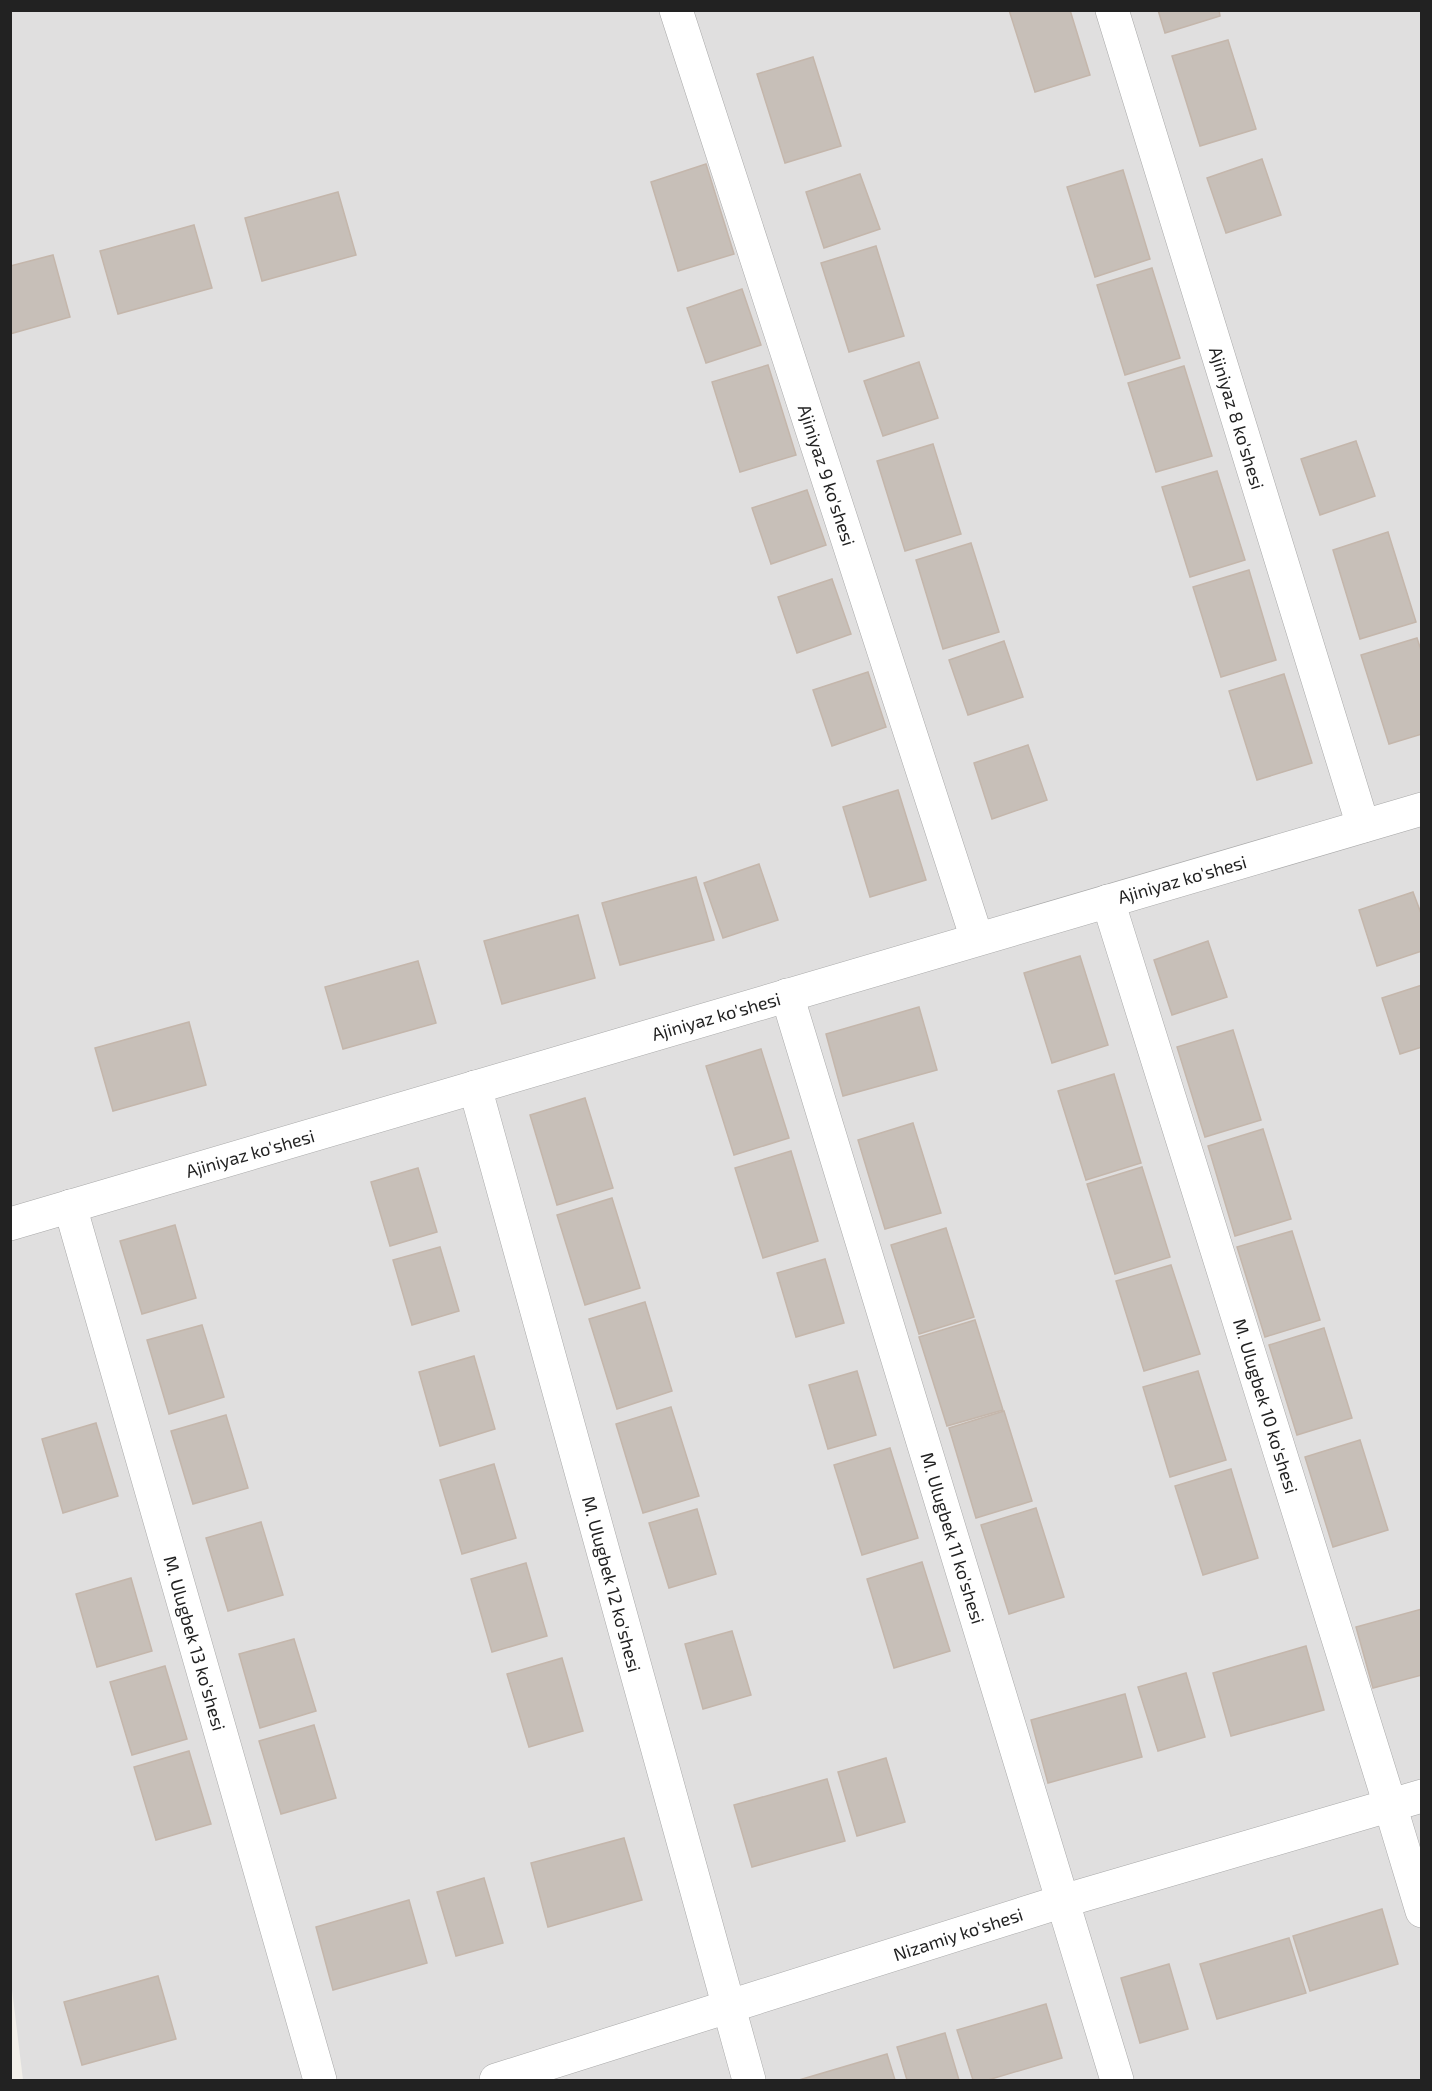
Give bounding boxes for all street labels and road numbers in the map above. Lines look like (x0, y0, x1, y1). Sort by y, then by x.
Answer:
street label: Ajiniyaz 8 ko'shesi (1205, 344, 1269, 492)
street label: Ajiniyaz 9 ko'shesi (794, 402, 860, 548)
street label: Ajiniyaz ko'shesi (1115, 850, 1249, 908)
street label: Ajiniyaz ko'shesi (649, 987, 783, 1045)
street label: Ajiniyaz ko'shesi (183, 1124, 317, 1182)
street label: M. Ulugbek 10 ko'shesi (1229, 1316, 1303, 1496)
street label: M. Ulugbek 11 ko'shesi (916, 1450, 990, 1626)
street label: M. Ulugbek 12 ko'shesi (578, 1494, 646, 1674)
street label: M. Ulugbek 13 ko'shesi (159, 1553, 231, 1733)
street label: Nizamiy ko'shesi (890, 1903, 1026, 1965)

